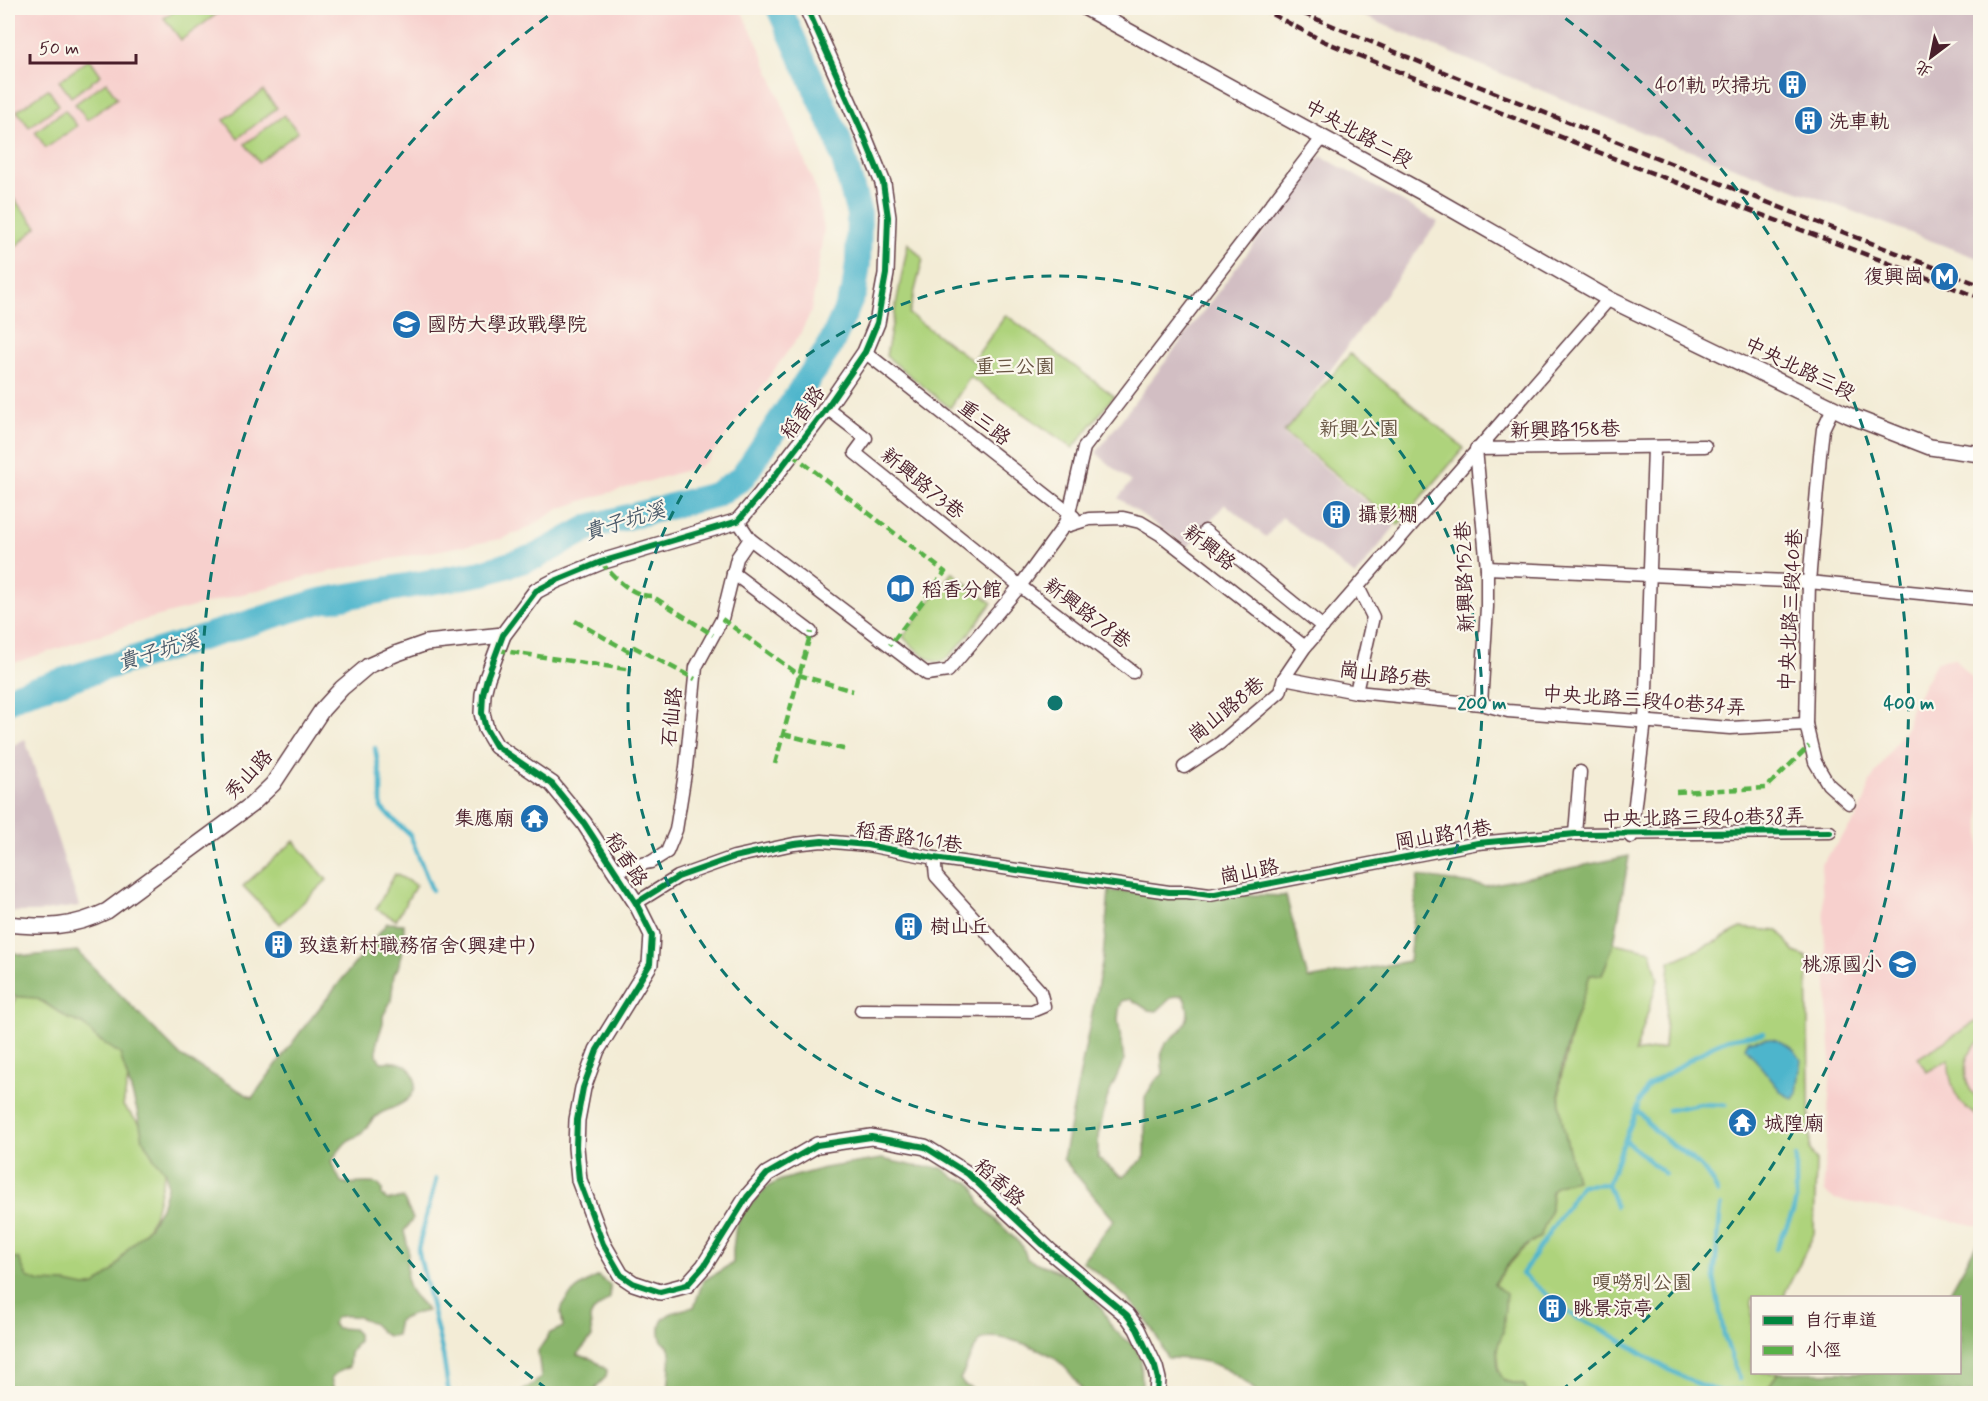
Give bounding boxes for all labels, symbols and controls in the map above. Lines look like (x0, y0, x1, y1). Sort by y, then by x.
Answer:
scale bar (30, 27, 136, 65)
north arrow (1901, 27, 1961, 87)
text: 50 m (39, 37, 79, 61)
text: 北 (1911, 55, 1936, 82)
building icon: 401軌 吹掃坑 (1776, 69, 1808, 101)
place label: 401軌 吹掃坑 (1655, 73, 1771, 100)
street label: 中央北路二段 (1299, 93, 1417, 175)
building icon: 洗車軌 (1792, 105, 1824, 137)
place label: 洗車軌 (1829, 109, 1889, 136)
metro station icon: 復興崗 (1929, 260, 1961, 292)
place label: 復興崗 (1864, 264, 1924, 291)
school or university icon: 國防大學政戰學院 (390, 308, 422, 340)
place label: 國防大學政戰學院 (427, 312, 587, 339)
street label: 中央北路三段 (1739, 331, 1859, 408)
park label: 重三公園 (975, 354, 1055, 381)
street label: 稻香路 (775, 380, 832, 445)
street label: 重三路 (952, 394, 1017, 453)
park label: 新興公園 (1319, 416, 1399, 443)
street label: 新興路158巷 (1510, 416, 1621, 445)
street label: 新興路73巷 (874, 442, 970, 527)
water label: 貴子坑溪 (580, 496, 670, 548)
building icon: 攝影棚 (1321, 498, 1353, 530)
place label: 攝影棚 (1358, 502, 1418, 529)
street label: 新興路 (1177, 519, 1242, 578)
street label: 新興路152巷 (1450, 520, 1481, 633)
street label: 中央北路三段40巷 (1774, 527, 1809, 692)
street label: 新興路78巷 (1038, 572, 1137, 657)
library icon: 稻香分館 (885, 573, 917, 605)
place label: 稻香分館 (922, 577, 1002, 604)
water label: 貴子坑溪 (114, 626, 204, 678)
street label: 崗山路5巷 (1338, 656, 1433, 695)
street label: 崗山路8巷 (1183, 670, 1272, 749)
street label: 中央北路三段40巷34弄 (1541, 681, 1747, 722)
street label: 石仙路 (656, 685, 689, 748)
text: 200 m (1457, 692, 1507, 716)
text: 400 m (1884, 692, 1934, 716)
centre of rings (1045, 693, 1065, 713)
street label: 秀山路 (219, 743, 280, 806)
temple icon: 集應廟 (519, 802, 551, 834)
street label: 中央北路三段40巷38弄 (1601, 803, 1805, 834)
place label: 集應廟 (454, 806, 514, 833)
street label: 岡山路11巷 (1393, 814, 1495, 856)
street label: 稻香路161巷 (853, 817, 965, 860)
street label: 稻香路 (598, 827, 654, 893)
street label: 崗山路 (1217, 853, 1282, 891)
building icon: 樹山丘 (893, 910, 925, 942)
place label: 樹山丘 (930, 914, 990, 941)
building icon: 致遠新村職務宿舍(興建中) (262, 929, 294, 961)
place label: 致遠新村職務宿舍(興建中) (299, 933, 535, 960)
school or university icon: 桃源國小 (1887, 948, 1919, 980)
place label: 桃源國小 (1802, 952, 1882, 979)
temple icon: 城隍廟 (1727, 1107, 1759, 1139)
place label: 城隍廟 (1764, 1111, 1824, 1138)
street label: 稻香路 (968, 1153, 1031, 1214)
park label: 嗄嘮別公園 (1592, 1270, 1692, 1297)
building icon: 眺景涼亭 (1536, 1292, 1568, 1324)
place label: 眺景涼亭 (1573, 1296, 1653, 1323)
legend (1751, 1296, 1961, 1374)
text: 自行車道 (1805, 1309, 1877, 1333)
text: 小徑 (1805, 1339, 1841, 1363)

